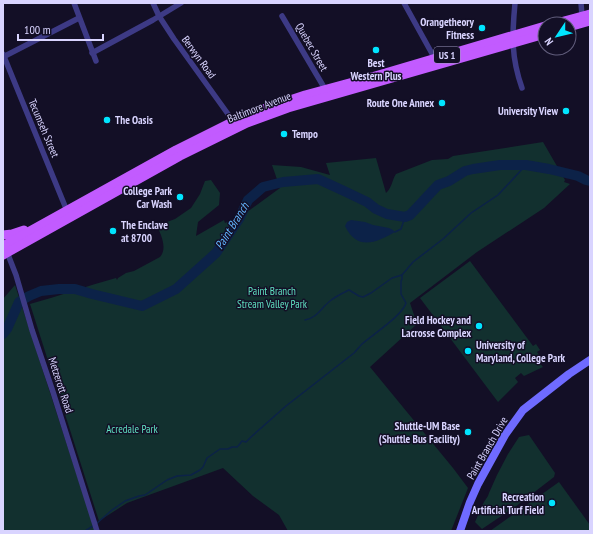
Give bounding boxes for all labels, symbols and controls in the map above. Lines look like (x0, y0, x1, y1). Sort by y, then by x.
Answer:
place label: Orangetheory Fitness (420, 15, 475, 42)
scale bar (18, 16, 103, 42)
north arrow (537, 16, 577, 56)
street label: Quebec Street (293, 20, 331, 74)
text: 100 m (24, 22, 51, 37)
marker: Orangetheory Fitness (477, 23, 487, 33)
street label: Berwyn Road (179, 33, 219, 81)
text: N (541, 35, 556, 48)
marker: Best Western Plus (371, 45, 381, 55)
road number: US 1 (434, 47, 460, 63)
place label: Best Western Plus (350, 56, 402, 83)
street label: Baltimore Avenue (225, 88, 293, 126)
place label: Route One Annex (367, 96, 434, 110)
street label: Tecumseh Street (25, 97, 63, 159)
marker: Route One Annex (437, 98, 447, 108)
place label: University View (498, 104, 558, 118)
marker: University View (561, 106, 571, 116)
place label: The Oasis (115, 113, 153, 127)
marker: The Oasis (102, 115, 112, 125)
place label: Tempo (292, 127, 318, 141)
marker: Tempo (279, 129, 289, 139)
place label: College Park Car Wash (123, 184, 172, 211)
marker: College Park Car Wash (175, 192, 185, 202)
water label: Paint Branch (211, 199, 252, 252)
place label: The Enclave at 8700 (121, 218, 168, 245)
marker: The Enclave at 8700 (108, 226, 118, 236)
park label: Paint Branch Stream Valley Park (237, 284, 308, 311)
place label: Field Hockey and Lacrosse Complex (401, 313, 471, 340)
marker: Field Hockey and Lacrosse Complex (474, 321, 484, 331)
place label: University of Maryland, College Park (476, 338, 566, 365)
marker: University of Maryland, College Park (463, 346, 473, 356)
street label: Metzerott Road (45, 355, 77, 415)
street label: Paint Branch Drive (463, 414, 511, 482)
place label: Shuttle-UM Base (Shuttle Bus Facility) (379, 419, 460, 446)
park label: Acredale Park (106, 422, 158, 436)
marker: Shuttle-UM Base (Shuttle Bus Facility) (463, 427, 473, 437)
place label: Recreation Artificial Turf Field (471, 490, 544, 517)
marker: Recreation Artificial Turf Field (547, 498, 557, 508)

